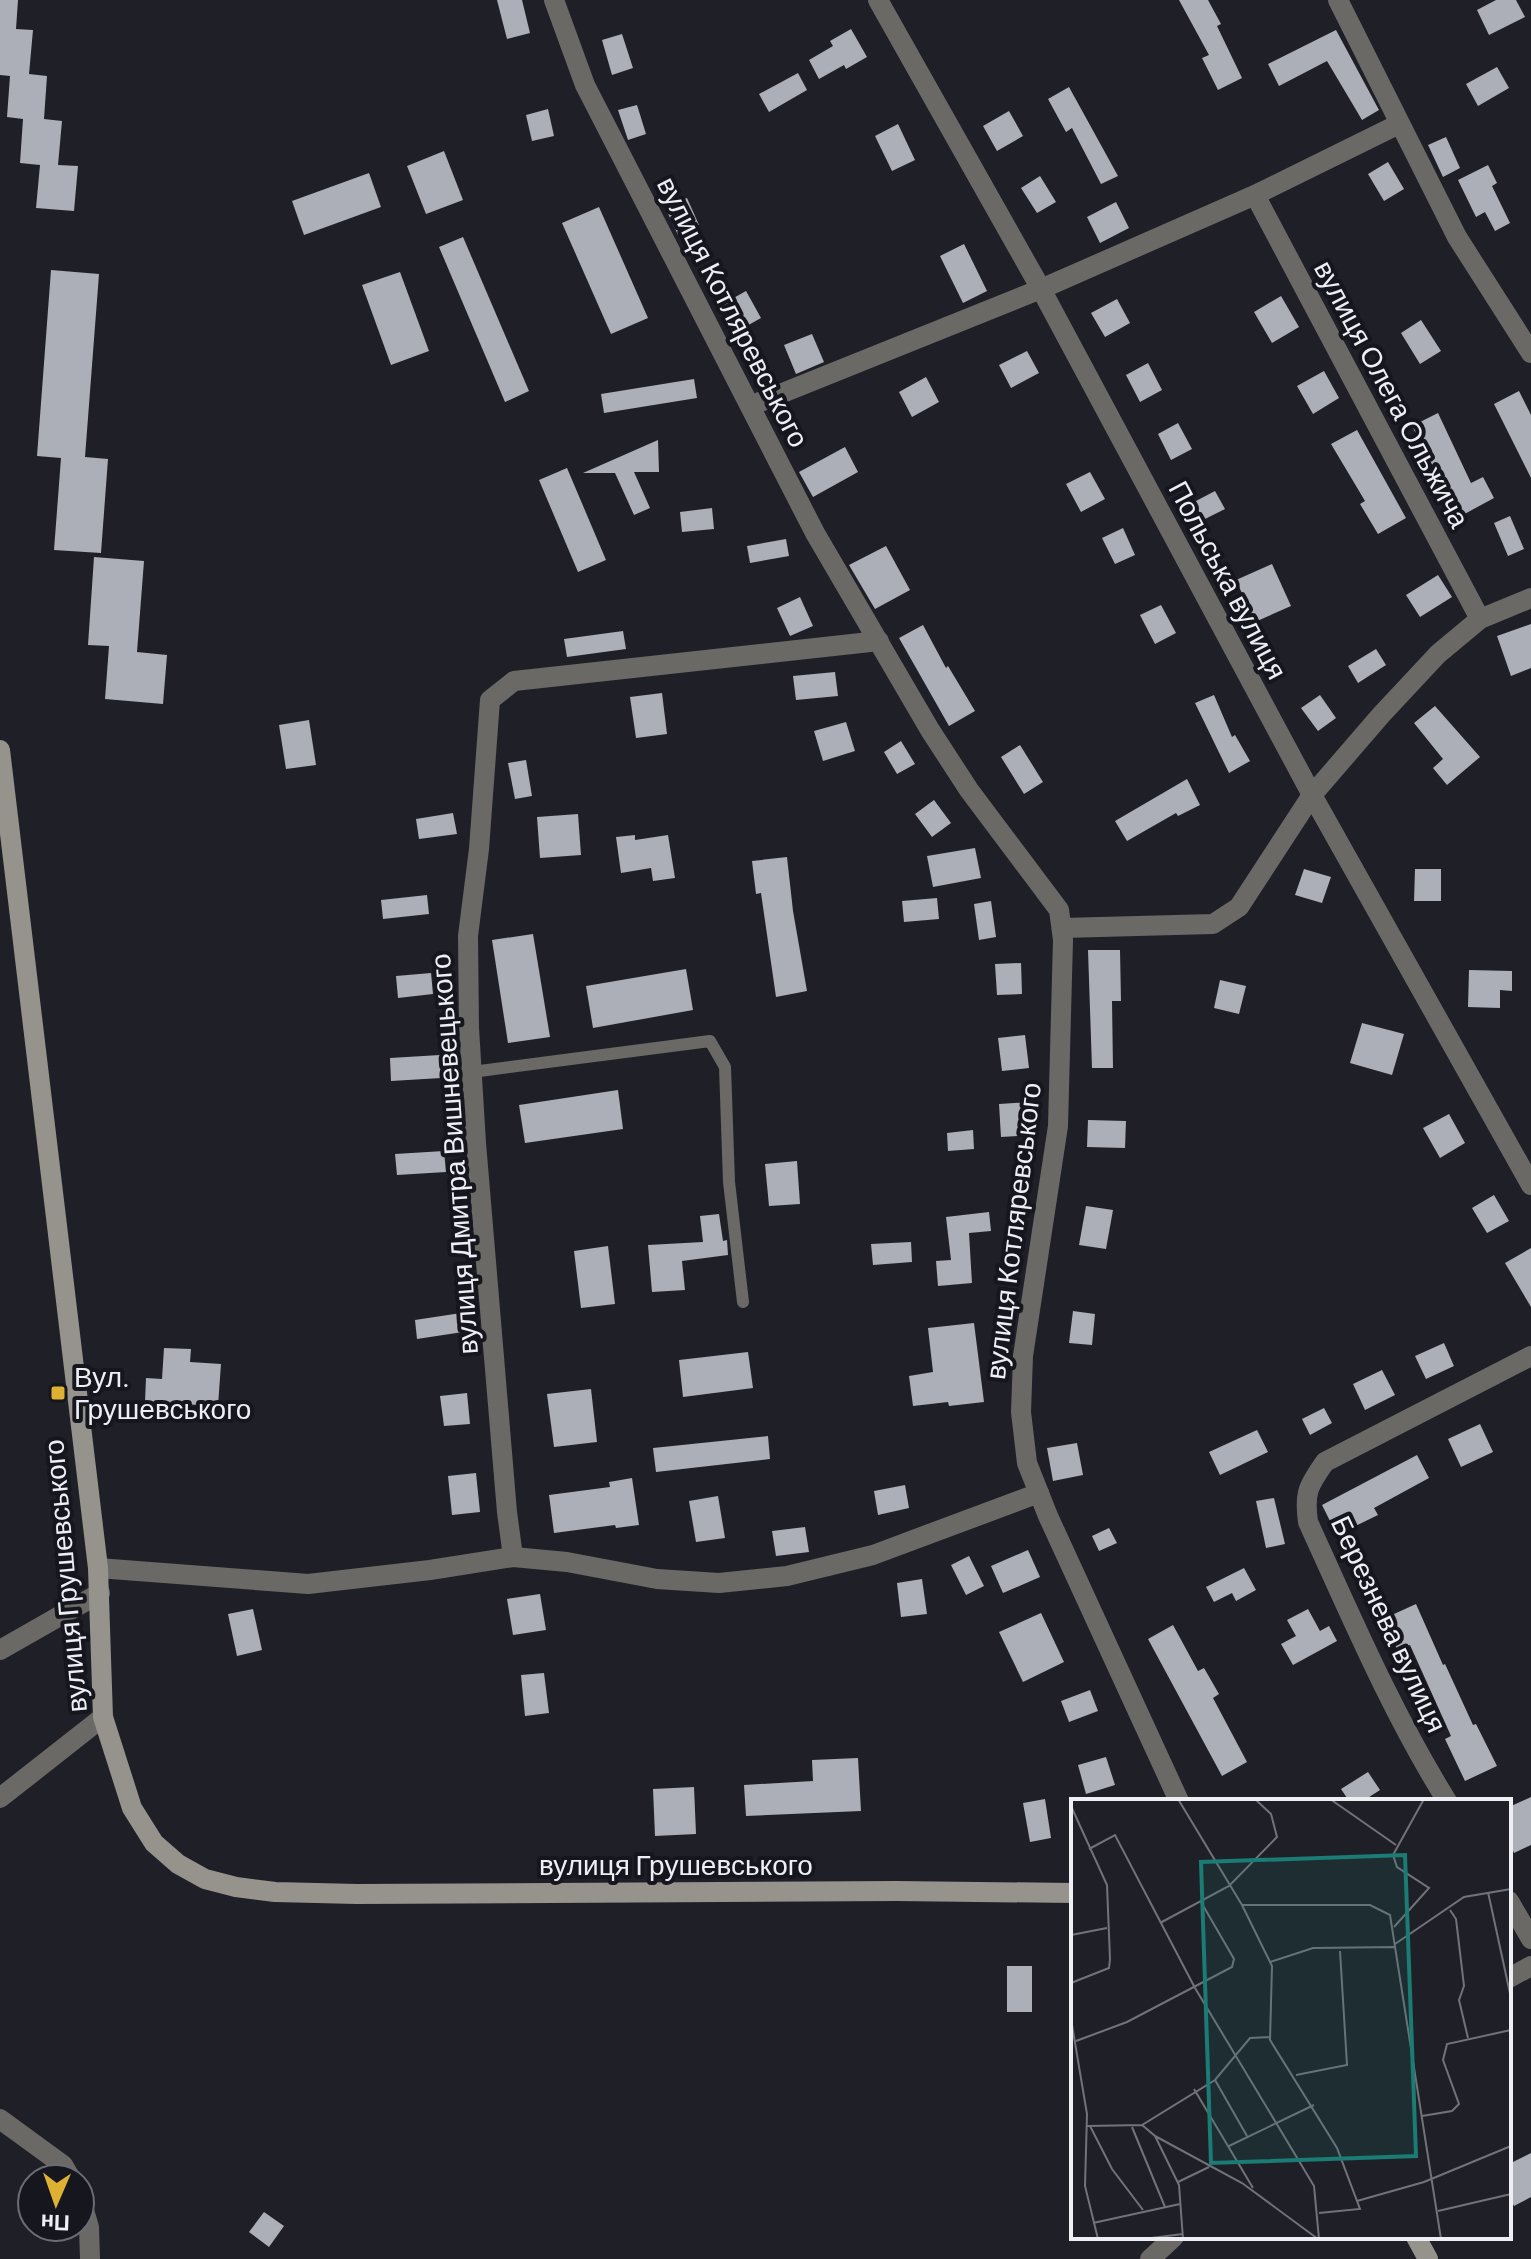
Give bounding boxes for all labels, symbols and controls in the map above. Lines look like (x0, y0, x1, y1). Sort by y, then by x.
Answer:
street label: вулиця Котляревського (651, 171, 817, 452)
street label: вулиця Олега Ольжича (1308, 254, 1478, 533)
street label: Польська вулиця (1162, 475, 1295, 684)
street label: вулиця Дмитра Вишневецького (422, 953, 484, 1356)
street label: вулиця Котляревського (977, 1080, 1047, 1381)
place label: Вул. Грушевського (74, 1359, 251, 1425)
marker: Вул. Грушевського (49, 1384, 67, 1402)
street label: вулиця Грушевського (35, 1438, 93, 1714)
street label: Березнева вулиця (1325, 1510, 1455, 1737)
inset map (1071, 1799, 1511, 2239)
street label: вулиця Грушевського (539, 1847, 813, 1881)
north arrow (16, 2163, 96, 2243)
text: Пн (40, 2210, 70, 2237)

